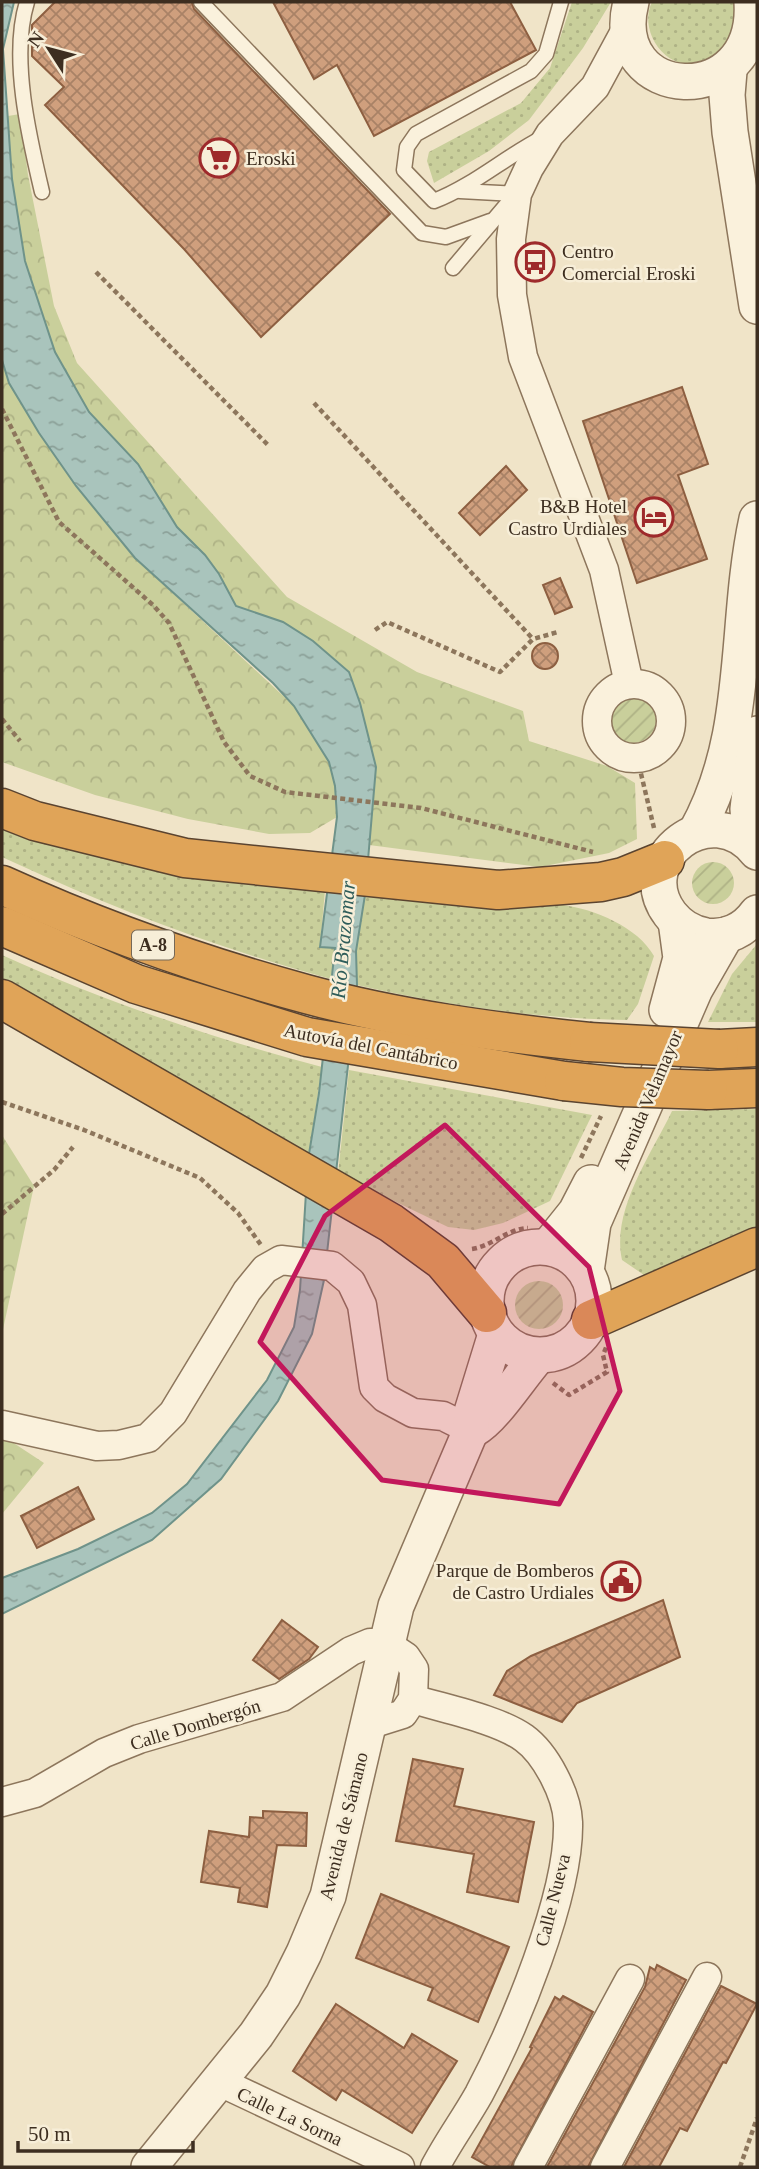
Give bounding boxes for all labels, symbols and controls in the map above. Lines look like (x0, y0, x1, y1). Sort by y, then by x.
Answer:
north arrow (14, 14, 84, 84)
text: N (23, 27, 48, 51)
supermarket icon: Eroski (198, 137, 240, 179)
place label: Eroski (246, 148, 296, 169)
bus stop icon: Centro Comercial Eroski (514, 241, 556, 283)
place label: Centro Comercial Eroski (562, 241, 696, 284)
place label: B&B Hotel Castro Urdiales (508, 496, 627, 539)
hotel icon: B&B Hotel Castro Urdiales (633, 496, 675, 538)
water label: Río Brazomar (326, 879, 360, 1001)
road number: A-8 (132, 930, 174, 960)
street label: Autovía del Cantábrico (282, 1019, 460, 1074)
street label: Avenida Velamayor (609, 1027, 687, 1173)
place label: Parque de Bomberos de Castro Urdiales (436, 1560, 594, 1603)
public building icon: Parque de Bomberos de Castro Urdiales (600, 1560, 642, 1602)
street label: Calle Dombergón (127, 1695, 263, 1754)
street label: Avenida de Sámano (315, 1750, 372, 1902)
street label: Calle Nueva (531, 1851, 574, 1948)
street label: Calle La Sorna (234, 2083, 346, 2150)
scale bar (18, 2110, 192, 2154)
text: 50 m (28, 2122, 71, 2146)

